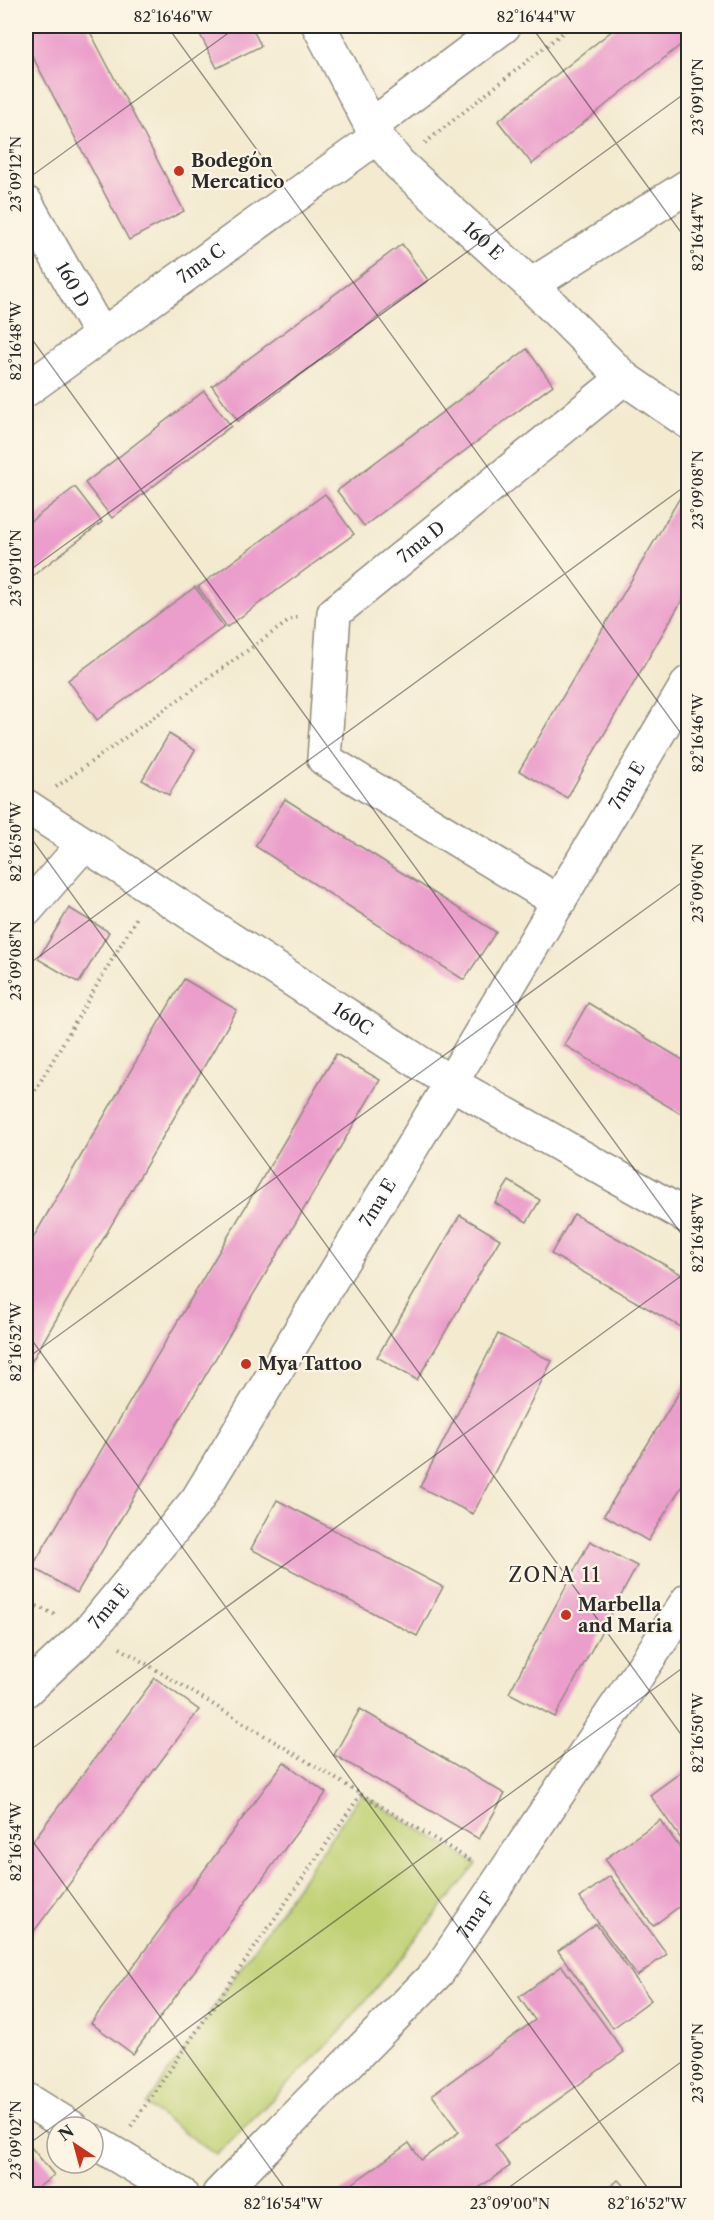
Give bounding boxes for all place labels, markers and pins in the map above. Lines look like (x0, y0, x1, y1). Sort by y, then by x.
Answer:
place label: Bodegón Mercatico (191, 150, 284, 193)
marker: Bodegón Mercatico (172, 164, 186, 178)
place label: Mya Tattoo (258, 1353, 362, 1375)
marker: Mya Tattoo (239, 1357, 253, 1371)
place label: Marbella and Maria (578, 1594, 673, 1637)
marker: Marbella and Maria (559, 1608, 573, 1622)

